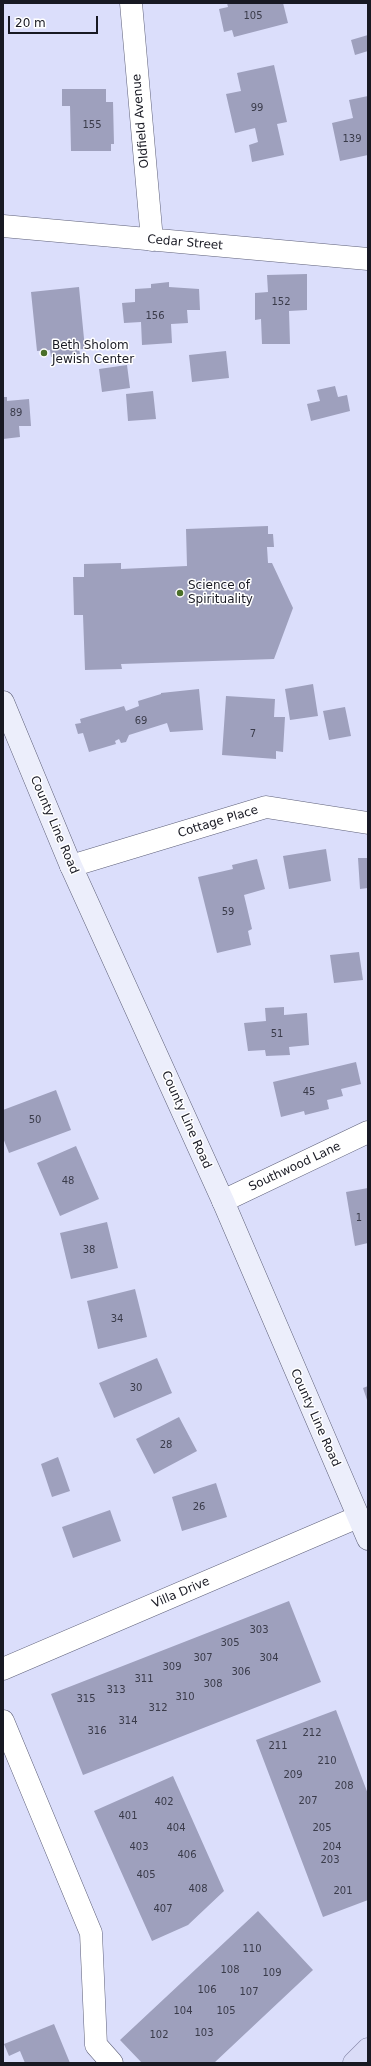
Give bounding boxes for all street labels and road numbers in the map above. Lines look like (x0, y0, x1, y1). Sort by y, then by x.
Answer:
street label: Oldfield Avenue (130, 73, 152, 169)
street label: Cedar Street (147, 233, 223, 253)
street label: County Line Road (27, 774, 81, 876)
street label: Cottage Place (176, 803, 260, 841)
street label: County Line Road (158, 1069, 214, 1171)
street label: Southwood Lane (247, 1139, 343, 1195)
street label: County Line Road (287, 1367, 343, 1469)
street label: Villa Drive (150, 1574, 212, 1612)

